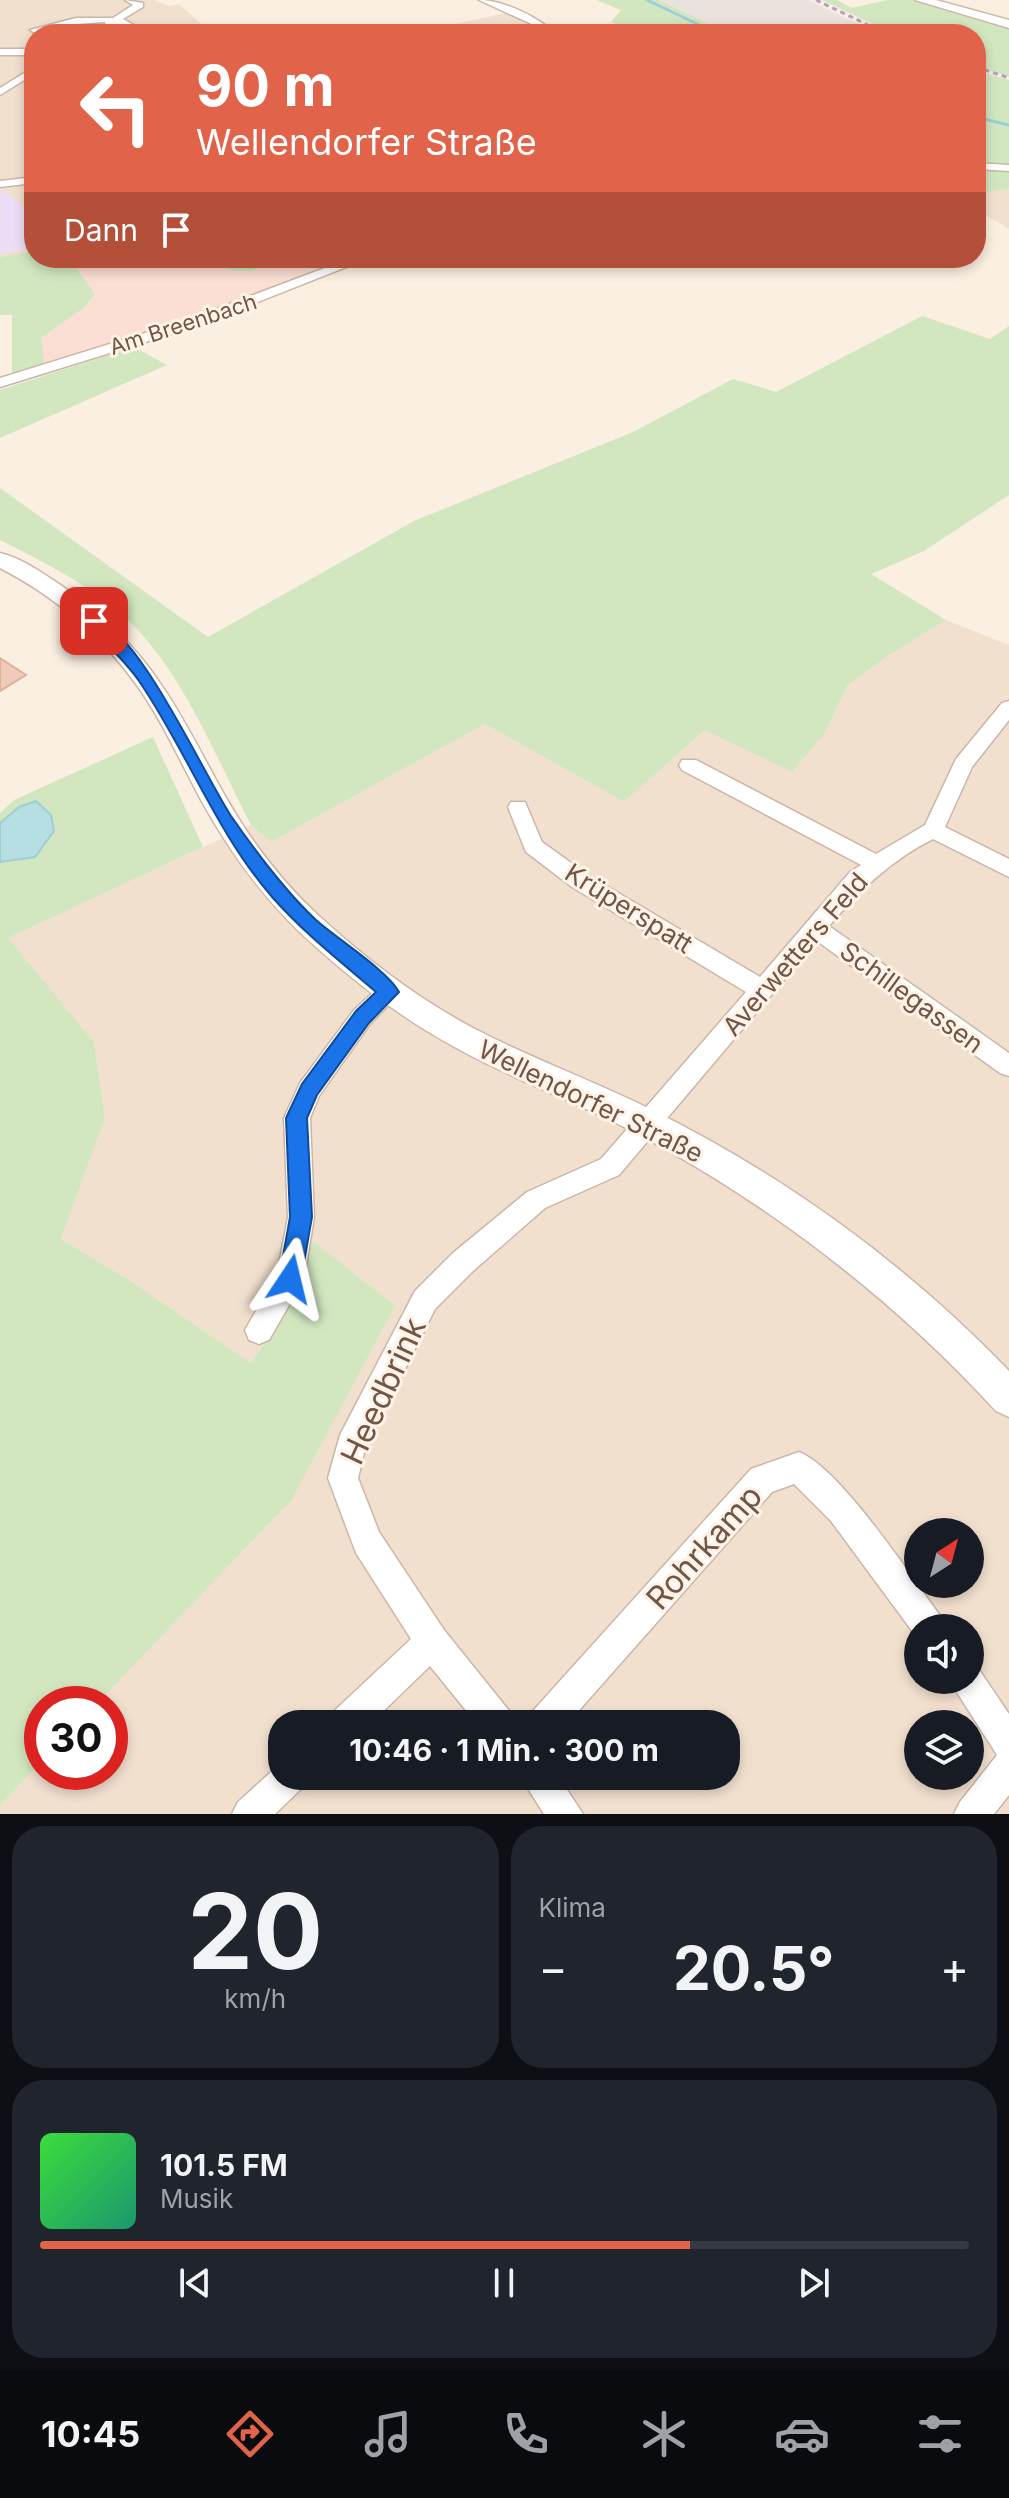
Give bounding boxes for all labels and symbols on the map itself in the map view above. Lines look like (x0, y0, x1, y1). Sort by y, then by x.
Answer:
street label: Am Breenbach (106, 288, 260, 360)
pin (60, 587, 128, 655)
street label: Krüperspatt (560, 857, 698, 959)
street label: Averwetters Feld (716, 866, 874, 1042)
street label: Schillegassen (834, 935, 990, 1059)
street label: Wellendorfer Straße (474, 1033, 708, 1169)
position arrow (248, 1237, 332, 1321)
street label: Heedbrink (332, 1311, 434, 1470)
street label: Rohrkamp (638, 1477, 770, 1617)
north arrow (904, 1518, 984, 1598)
speed limit sign: 30 (24, 1686, 128, 1790)

